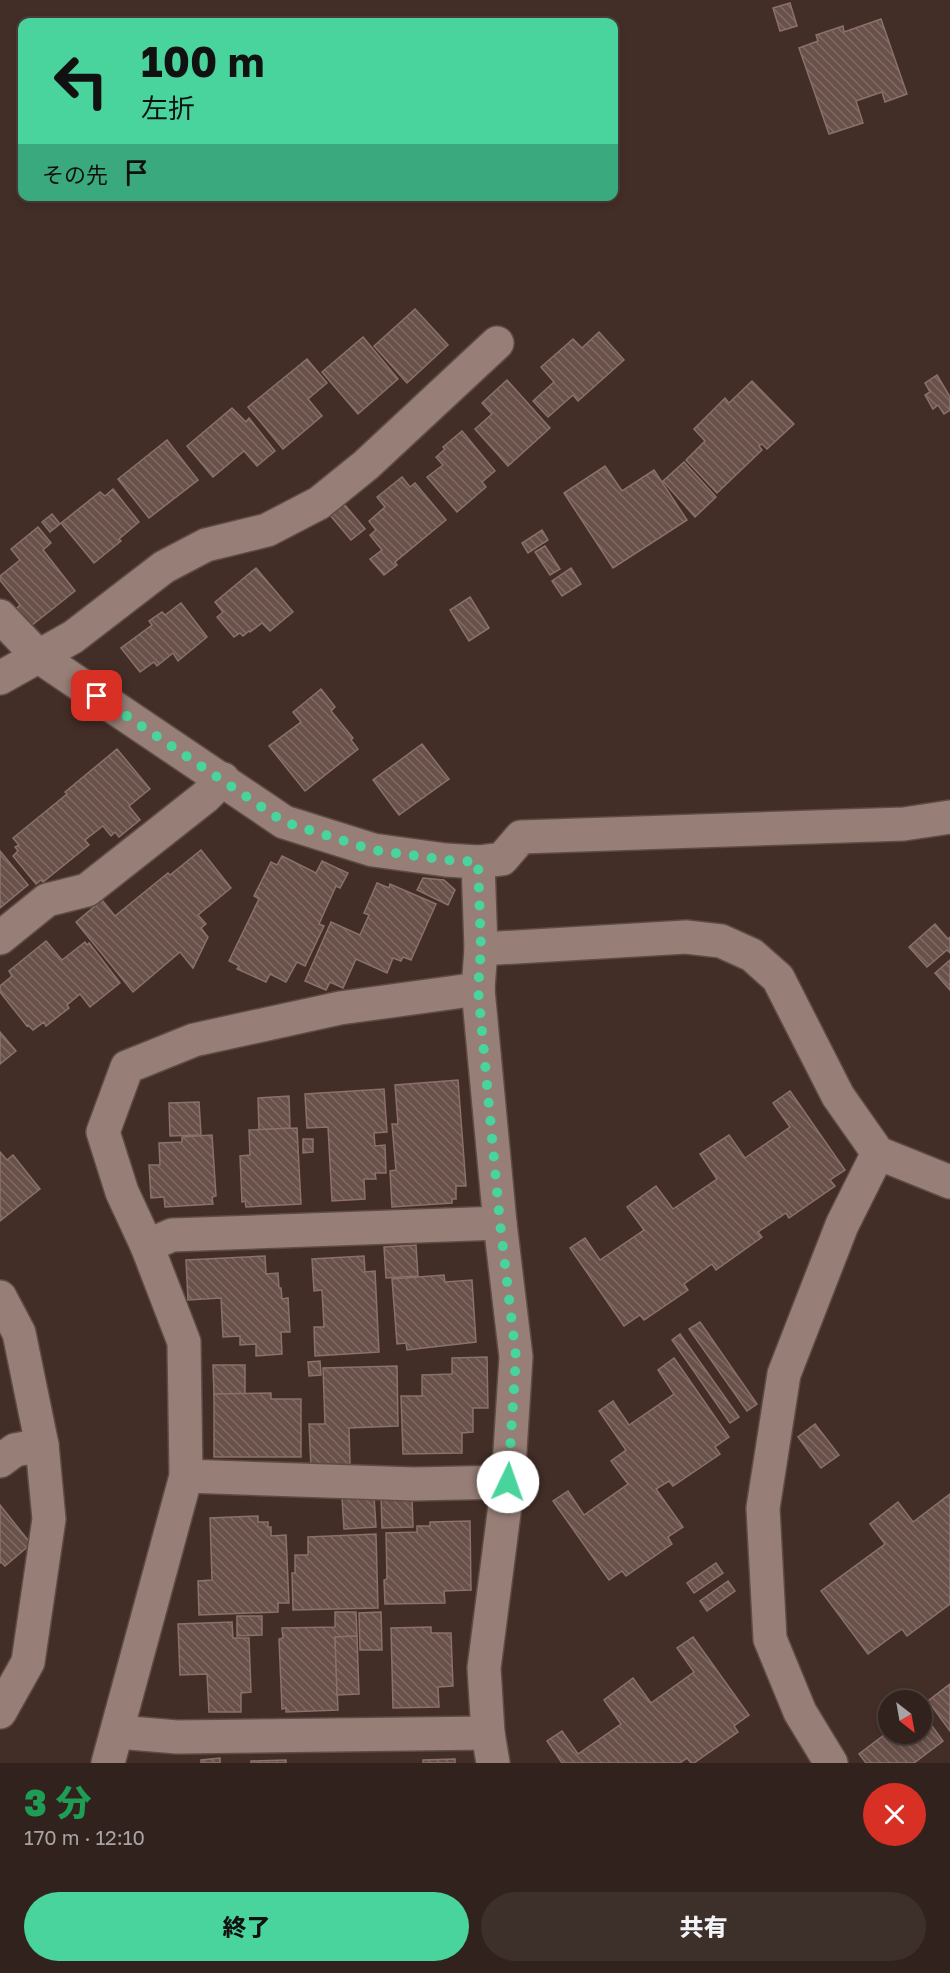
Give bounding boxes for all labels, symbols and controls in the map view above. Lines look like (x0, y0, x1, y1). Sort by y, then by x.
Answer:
text: 100 m (141, 36, 264, 86)
icon: left (42, 42, 120, 120)
text: 左折 (141, 92, 195, 124)
icon: arrive (120, 156, 153, 189)
text: その先 (42, 161, 108, 188)
pin (71, 670, 122, 721)
icon: arrive (80, 679, 113, 712)
position arrow (476, 1450, 540, 1514)
north arrow (878, 1690, 932, 1744)
map controls (878, 1690, 932, 1744)
text: 3 分 (24, 1781, 92, 1824)
button: close (863, 1783, 926, 1846)
text: 170 m · 12:10 (24, 1825, 145, 1849)
button: 終了 (24, 1892, 469, 1961)
button: 共有 (481, 1892, 926, 1961)

